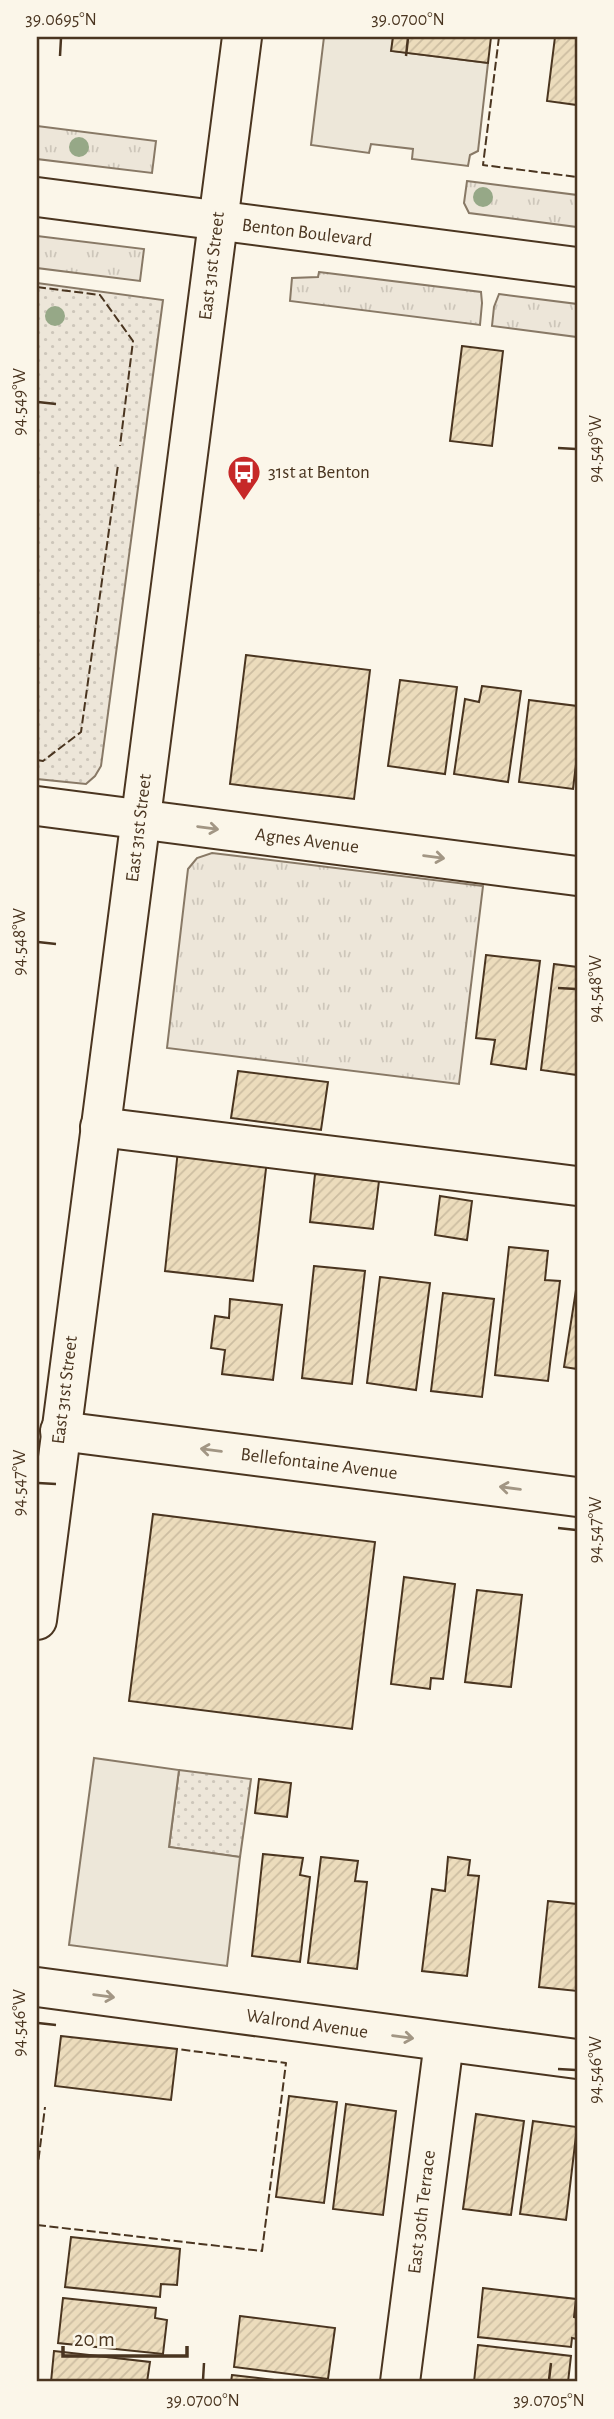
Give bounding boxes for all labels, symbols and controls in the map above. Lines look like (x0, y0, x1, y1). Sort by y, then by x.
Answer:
text: 39.0695°N (25, 11, 97, 29)
text: 39.0700°N (371, 11, 445, 29)
street label: East 31st Street (196, 211, 228, 321)
street label: Benton Boulevard (241, 216, 373, 250)
text: 94.549°W (11, 368, 29, 436)
text: 94.549°W (587, 415, 605, 483)
bus stop icon: 31st at Benton (225, 453, 263, 502)
place label: 31st at Benton (268, 463, 370, 482)
street label: East 31st Street (123, 773, 155, 883)
one-way arrow (196, 821, 219, 834)
street label: Agnes Avenue (254, 825, 360, 857)
one-way arrow (422, 851, 445, 864)
text: 94.548°W (11, 908, 29, 976)
text: 94.548°W (587, 955, 605, 1023)
street label: East 31st Street (49, 1335, 81, 1445)
one-way arrow (200, 1444, 223, 1457)
street label: Bellefontaine Avenue (240, 1445, 398, 1483)
text: 94.547°W (11, 1450, 29, 1516)
one-way arrow (499, 1482, 521, 1495)
text: 94.547°W (587, 1497, 605, 1563)
text: 94.546°W (11, 1989, 29, 2057)
one-way arrow (92, 1990, 115, 2003)
street label: Walrond Avenue (245, 2006, 369, 2042)
one-way arrow (391, 2030, 413, 2043)
text: 94.546°W (587, 2036, 605, 2104)
street label: East 30th Terrace (405, 2149, 439, 2275)
scale bar (63, 2314, 187, 2358)
text: 20 m (74, 2329, 115, 2350)
text: 39.0700°N (166, 2392, 240, 2410)
text: 39.0705°N (513, 2392, 585, 2410)

